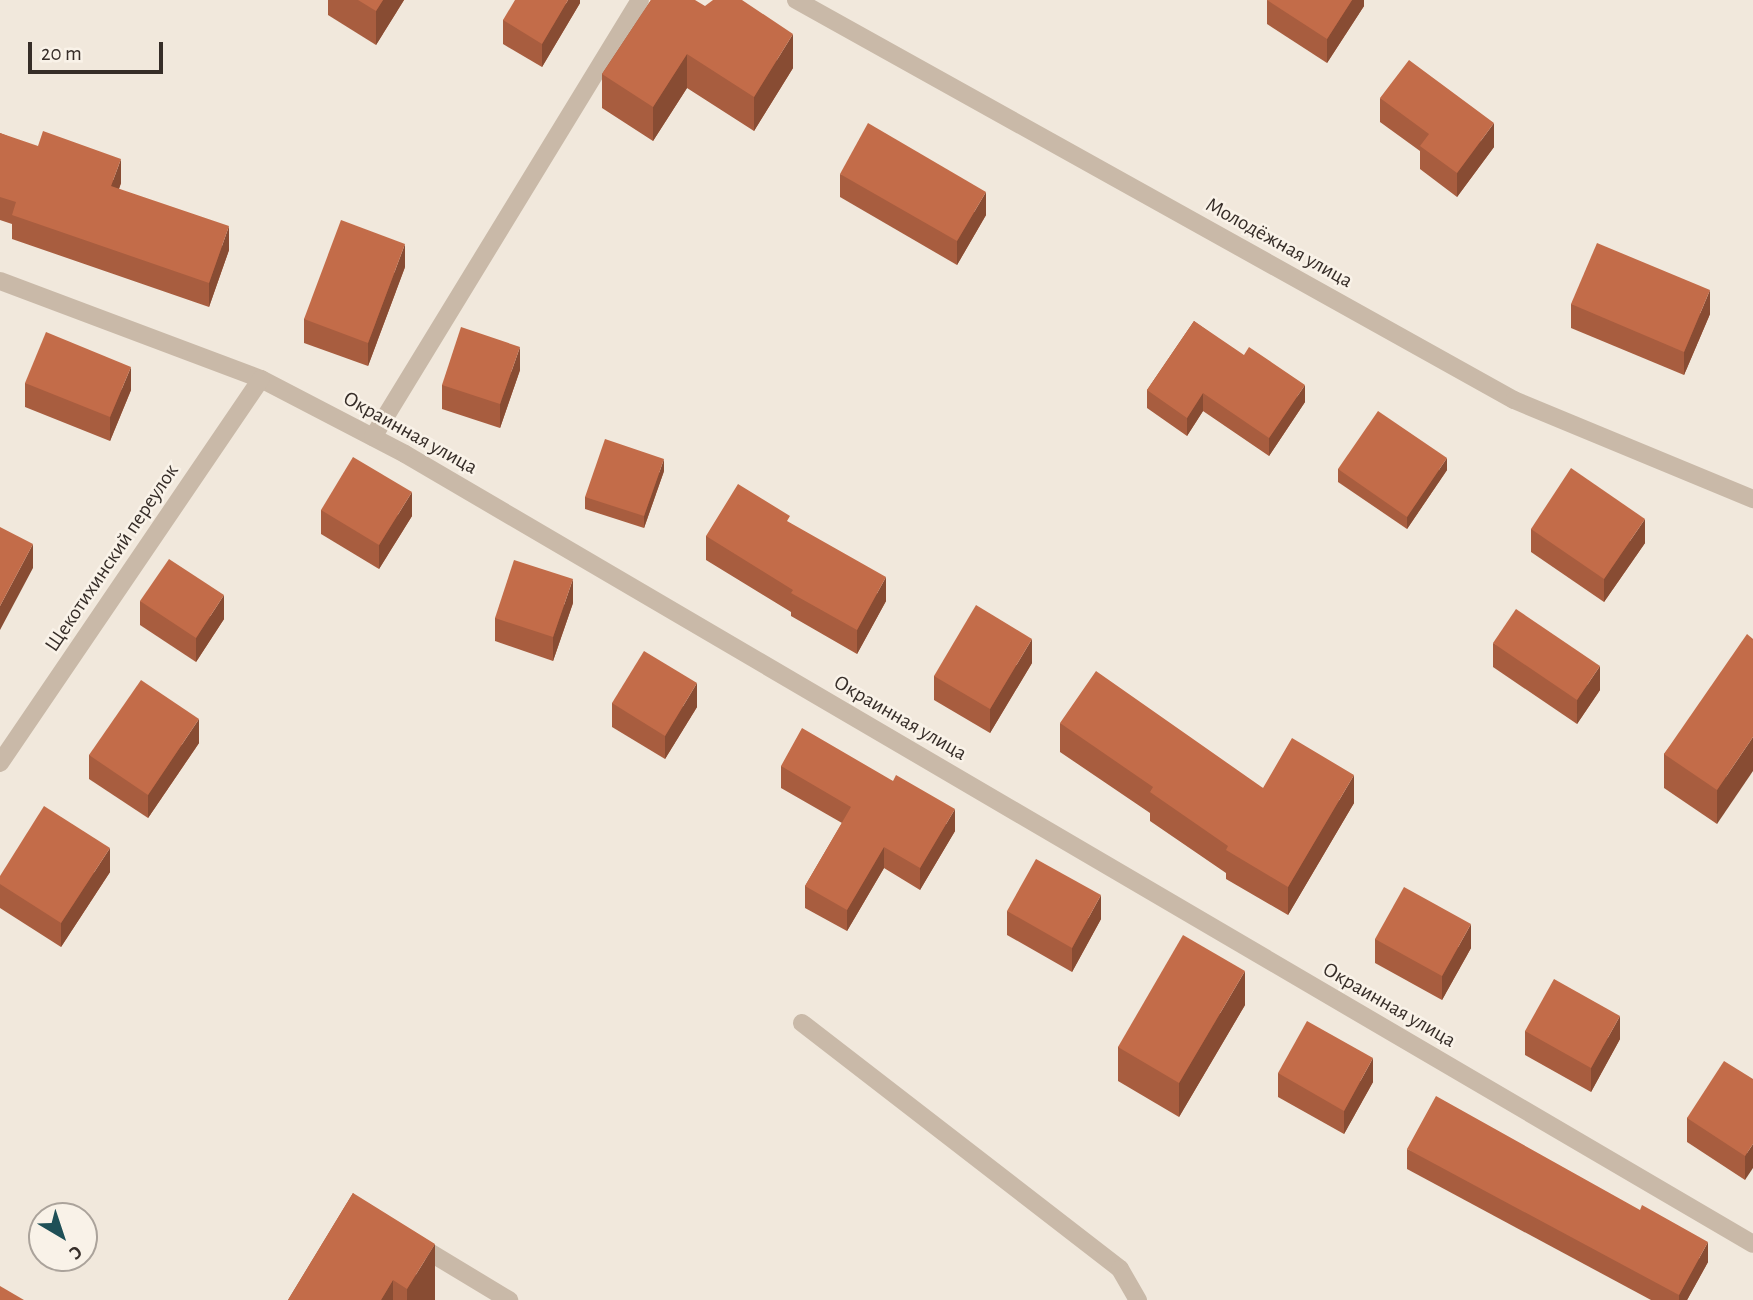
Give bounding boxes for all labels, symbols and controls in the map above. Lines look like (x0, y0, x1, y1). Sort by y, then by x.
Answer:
scale bar (32, 28, 166, 72)
text: 20 m (41, 43, 82, 64)
street label: Молодёжная улица (1201, 192, 1357, 294)
street label: Окраинная улица (338, 386, 482, 480)
street label: Щекотихинский переулок (40, 459, 184, 657)
street label: Окраинная улица (829, 670, 971, 766)
street label: Окраинная улица (1318, 957, 1460, 1053)
north arrow (28, 1202, 98, 1272)
text: С (65, 1241, 85, 1263)

